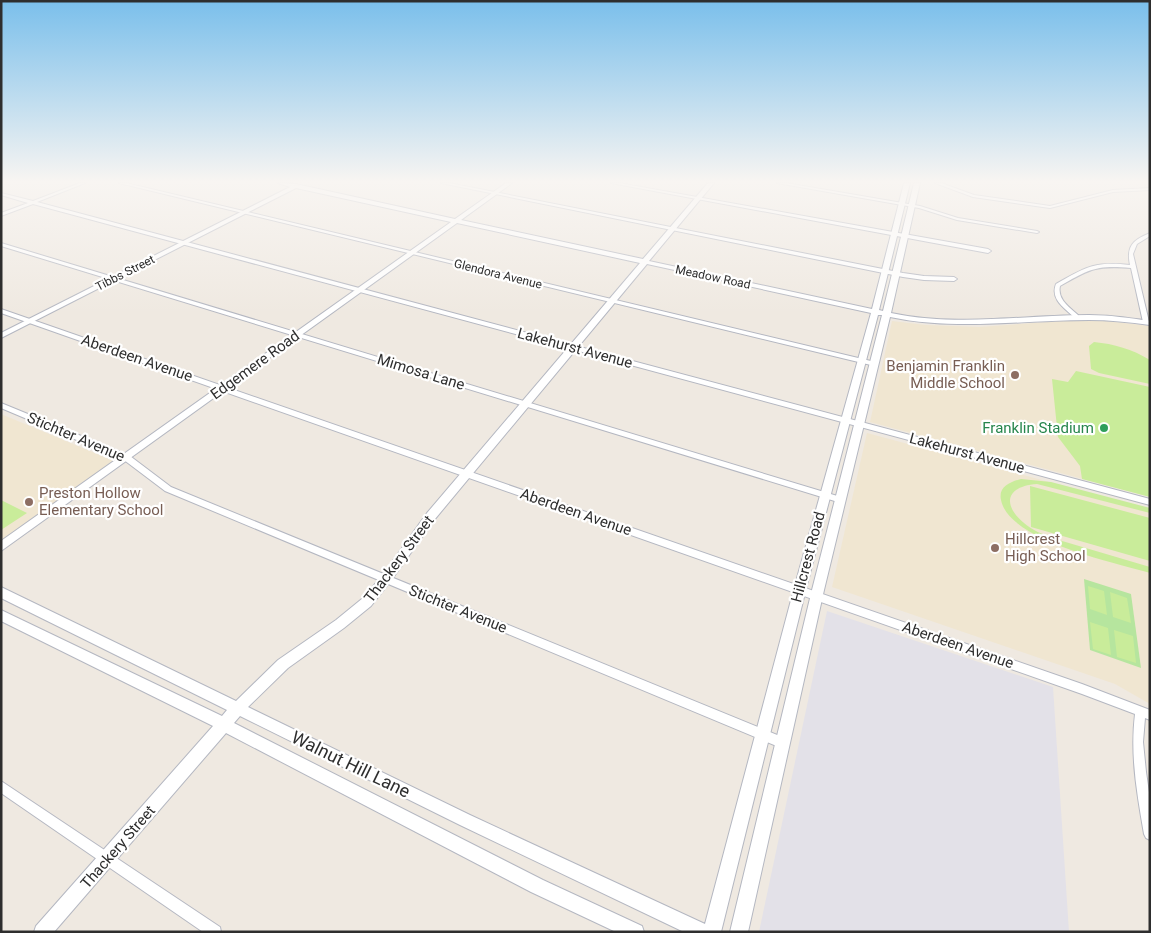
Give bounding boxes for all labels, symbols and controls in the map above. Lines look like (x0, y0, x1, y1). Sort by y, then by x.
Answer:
street label: Tibbs Street (93, 252, 157, 294)
street label: Glendora Avenue (453, 256, 543, 292)
street label: Meadow Road (674, 262, 752, 292)
street label: Lakehurst Avenue (515, 324, 635, 372)
street label: Edgemere Road (207, 327, 303, 403)
street label: Aberdeen Avenue (79, 331, 195, 385)
street label: Mimosa Lane (375, 350, 467, 394)
place label: Benjamin Franklin Middle School (886, 357, 1005, 392)
marker: Benjamin Franklin Middle School (1009, 369, 1021, 381)
street label: Stichter Avenue (24, 408, 128, 466)
place label: Franklin Stadium (982, 419, 1094, 437)
marker: Franklin Stadium (1098, 422, 1110, 434)
street label: Lakehurst Avenue (907, 429, 1027, 477)
place label: Preston Hollow Elementary School (39, 484, 163, 519)
street label: Aberdeen Avenue (518, 485, 634, 539)
marker: Preston Hollow Elementary School (23, 496, 35, 508)
street label: Hillcrest Road (787, 510, 829, 604)
street label: Thackery Street (360, 512, 438, 606)
place label: Hillcrest High School (1005, 530, 1086, 565)
marker: Hillcrest High School (989, 542, 1001, 554)
street label: Stichter Avenue (406, 581, 510, 637)
street label: Aberdeen Avenue (900, 618, 1016, 672)
street label: Walnut Hill Lane (288, 726, 414, 802)
street label: Thackery Street (77, 802, 159, 892)

